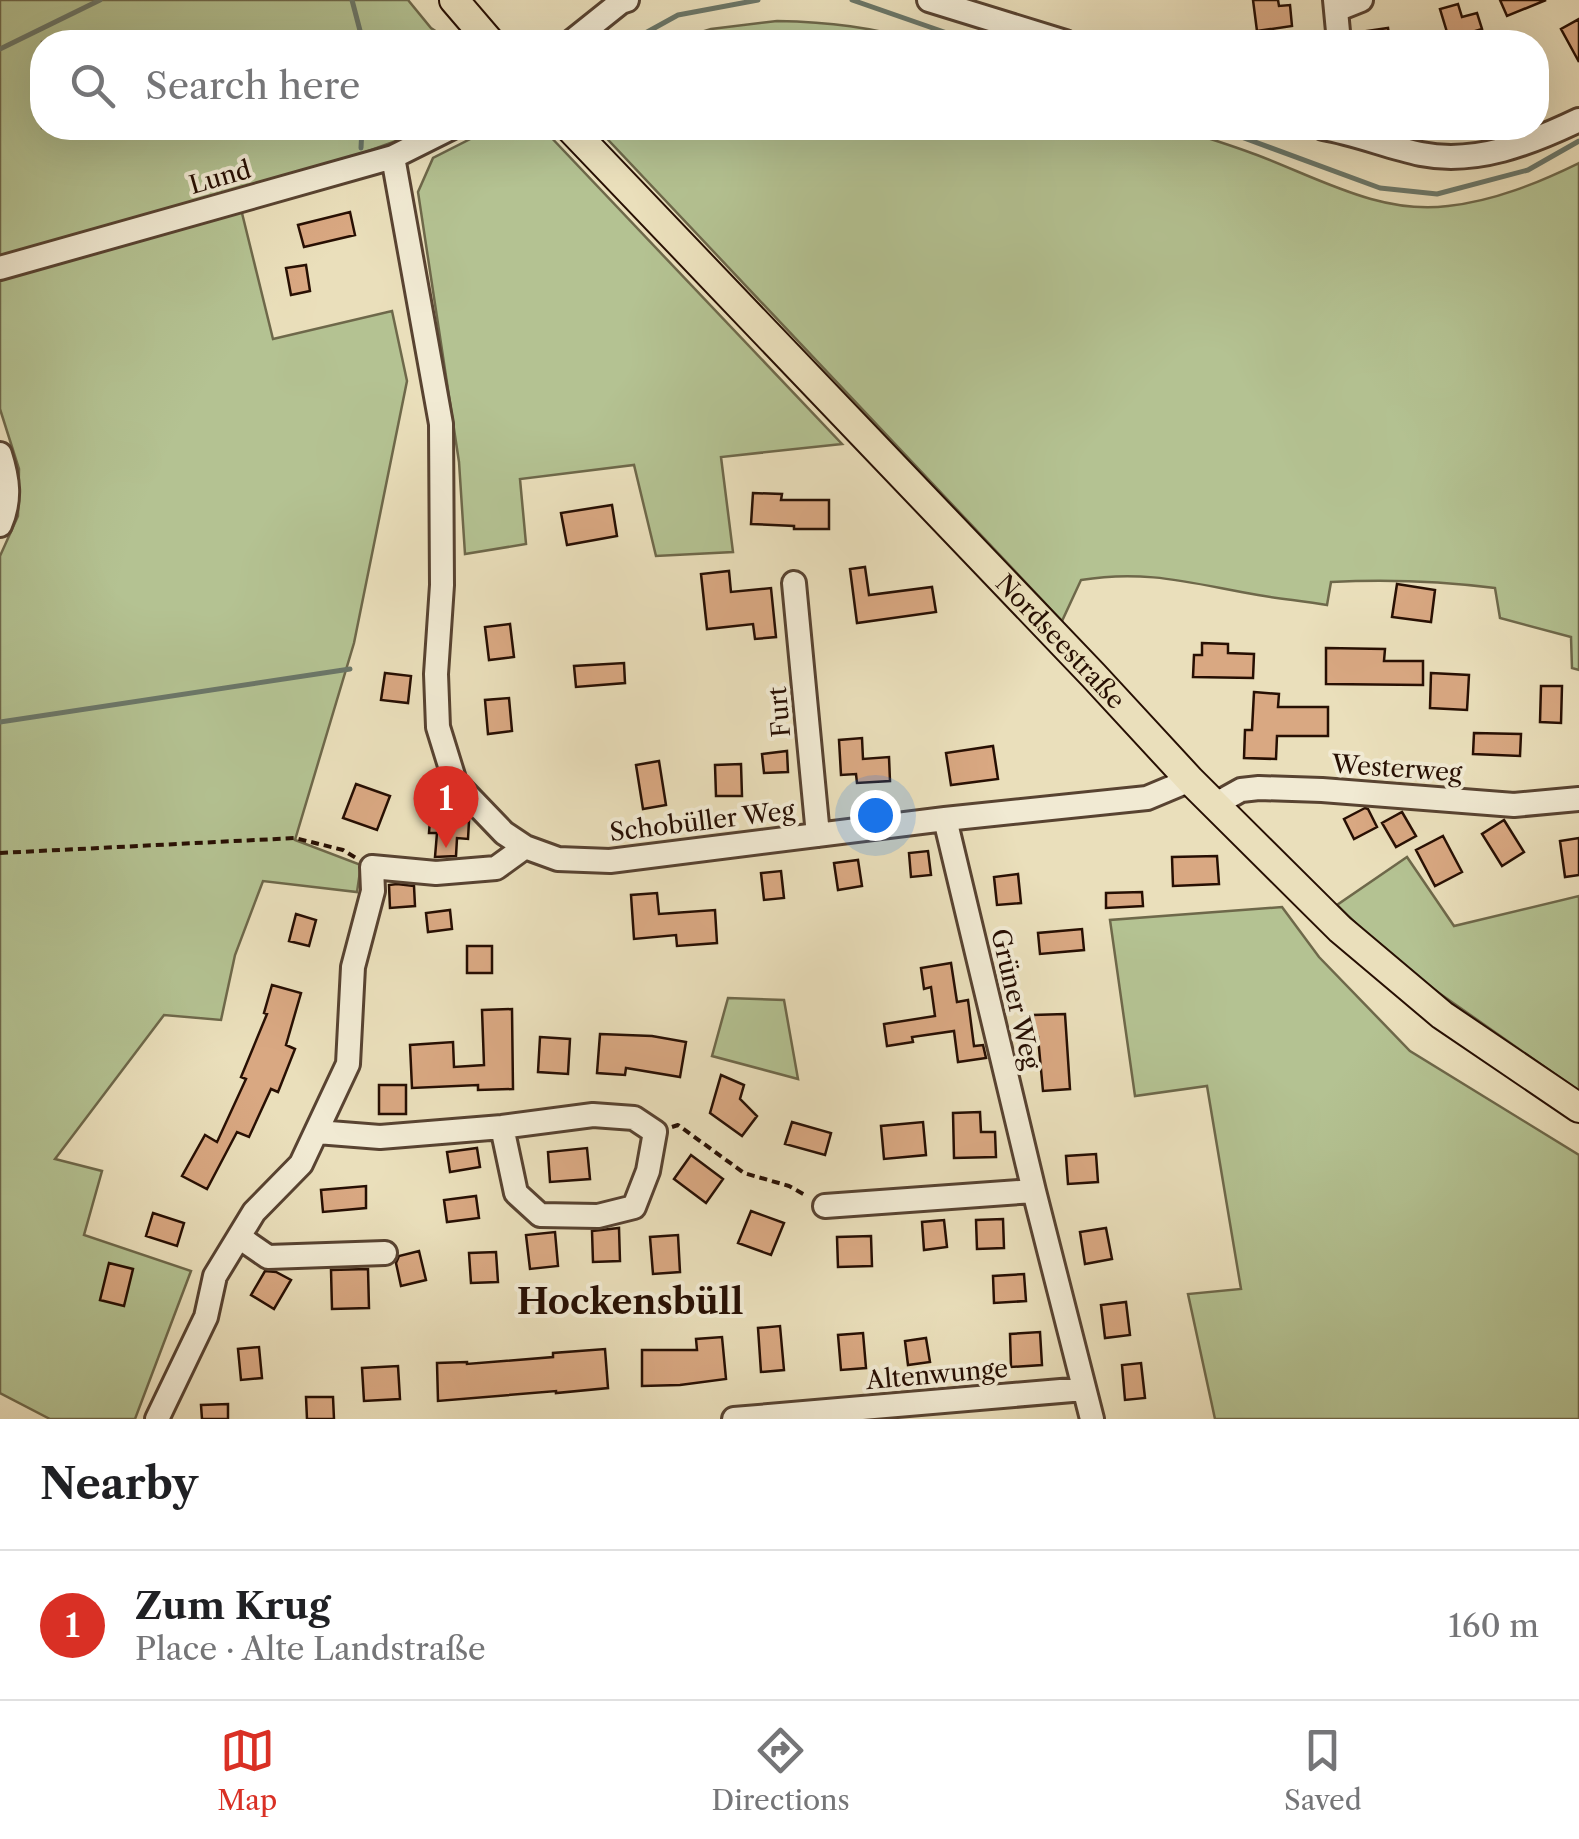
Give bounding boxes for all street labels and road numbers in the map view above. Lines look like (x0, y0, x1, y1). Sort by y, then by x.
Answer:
street label: Lund (186, 154, 255, 201)
street label: Nordseestraße (989, 568, 1131, 716)
street label: Furt (762, 685, 797, 739)
street label: Westerweg (1330, 748, 1464, 789)
street label: Schobüller Weg (608, 795, 797, 848)
street label: Grüner Weg (984, 926, 1047, 1073)
street label: Altenwunge (864, 1353, 1009, 1396)

